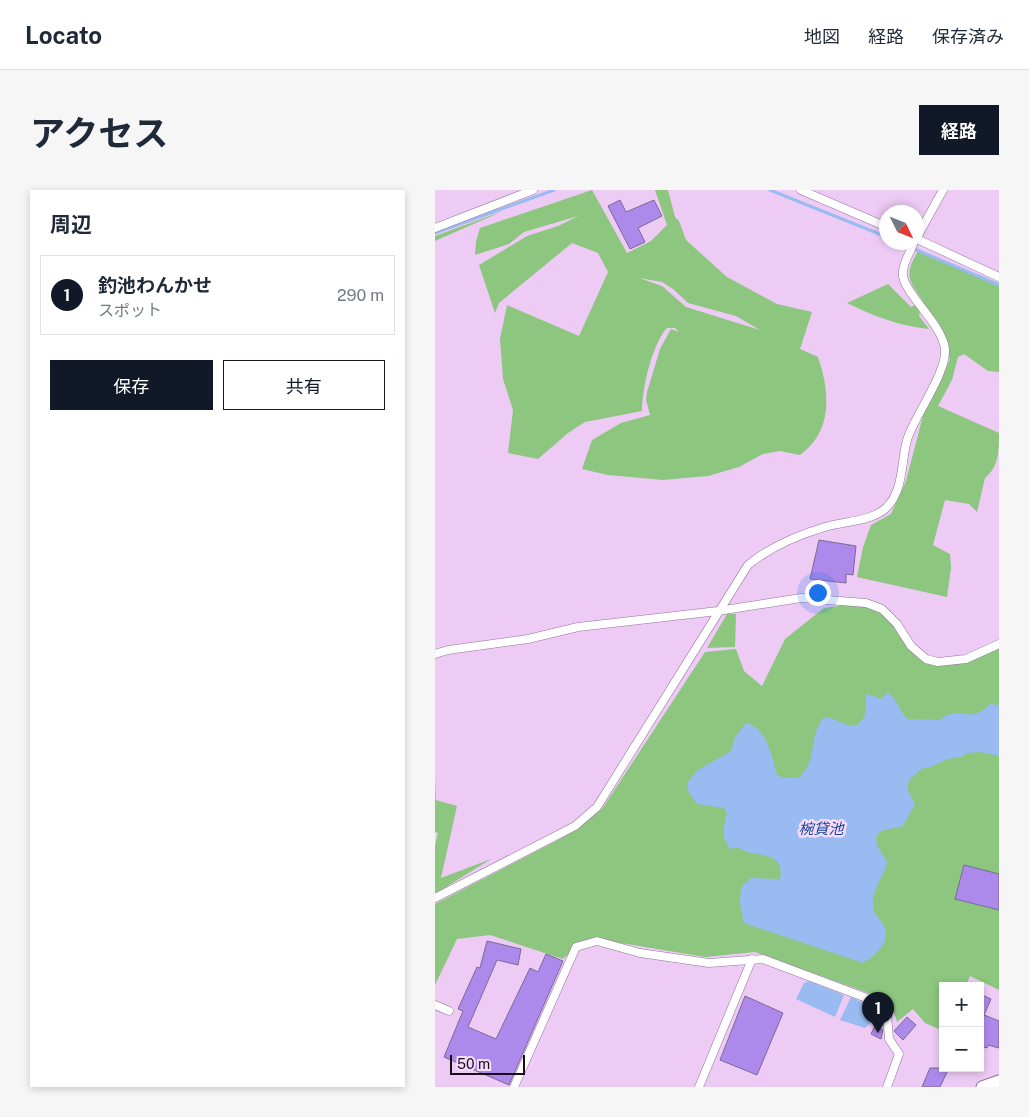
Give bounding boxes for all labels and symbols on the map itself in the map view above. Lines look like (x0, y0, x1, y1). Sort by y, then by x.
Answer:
north arrow (879, 205, 924, 250)
your location (805, 580, 831, 606)
water label: 椀貸池 (798, 820, 845, 837)
pin: 1 (862, 992, 894, 1033)
scale bar (450, 1052, 525, 1075)

